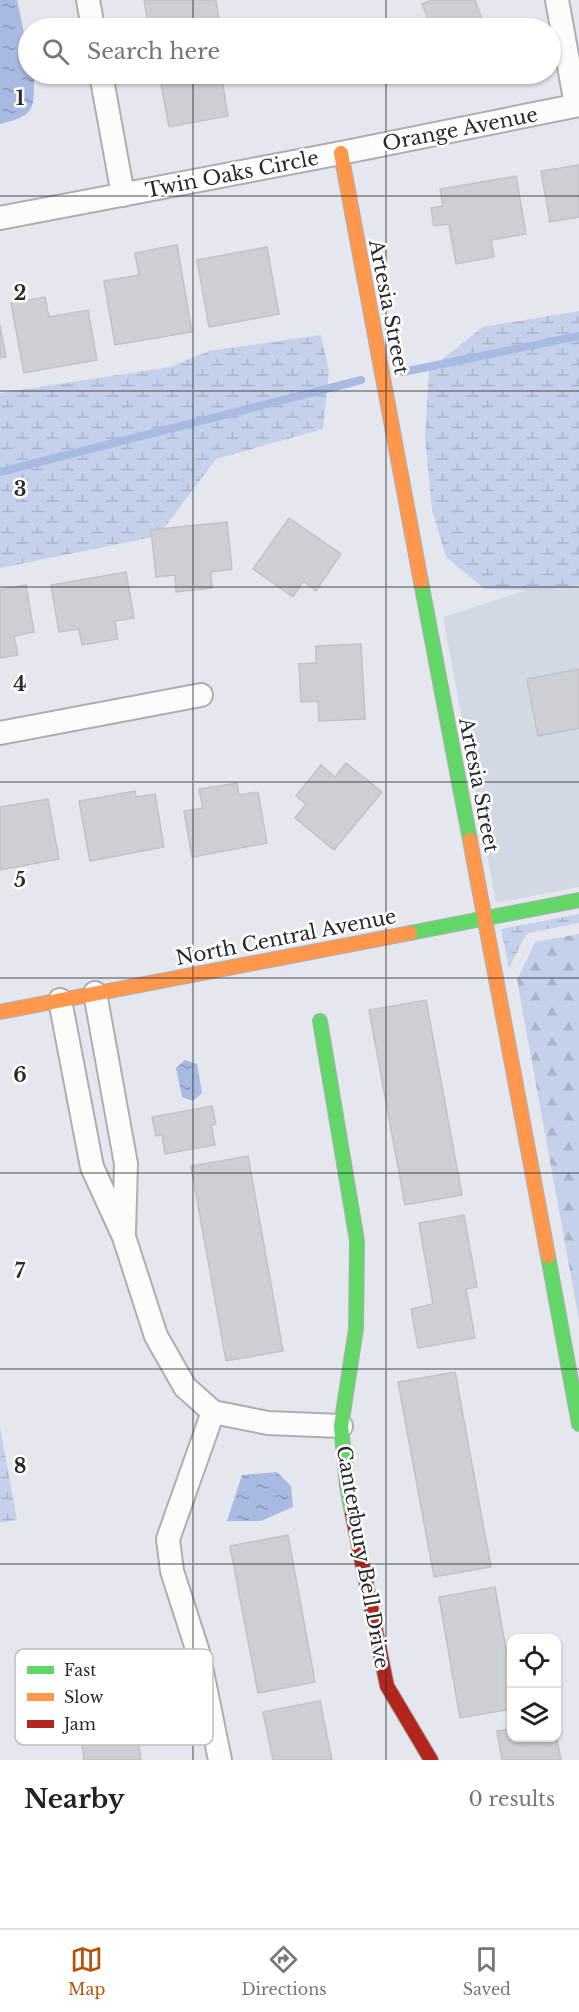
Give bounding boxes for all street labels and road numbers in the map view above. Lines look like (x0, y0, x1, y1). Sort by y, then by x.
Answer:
street label: Orange Avenue (380, 102, 540, 156)
street label: Twin Oaks Circle (143, 145, 321, 203)
street label: Artesia Street (364, 237, 414, 377)
street label: Artesia Street (454, 715, 504, 855)
street label: North Central Avenue (174, 904, 398, 970)
street label: Canterbury Bell Drive (332, 1444, 394, 1670)

